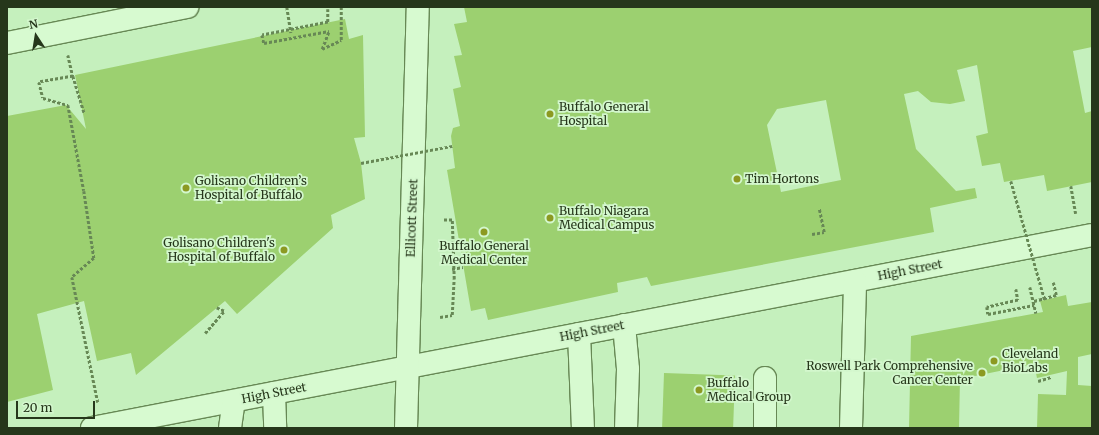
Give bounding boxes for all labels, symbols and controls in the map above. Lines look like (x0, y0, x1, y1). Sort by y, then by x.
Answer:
north arrow (16, 16, 56, 56)
text: N (28, 17, 39, 32)
place label: Buffalo General Hospital (559, 100, 649, 128)
marker: Buffalo General Hospital (544, 108, 556, 120)
place label: Tim Hortons (745, 172, 819, 186)
place label: Golisano Children’s Hospital of Buffalo (195, 174, 307, 202)
marker: Tim Hortons (732, 174, 742, 184)
street label: Ellicott Street (403, 178, 421, 258)
marker: Golisano Children’s Hospital of Buffalo (180, 182, 192, 194)
place label: Buffalo Niagara Medical Campus (559, 204, 654, 232)
marker: Buffalo Niagara Medical Campus (544, 212, 556, 224)
marker: Buffalo General Medical Center (478, 226, 490, 238)
place label: Golisano Children's Hospital of Buffalo (163, 236, 275, 264)
place label: Buffalo General Medical Center (439, 239, 529, 267)
marker: Golisano Children's Hospital of Buffalo (278, 244, 290, 256)
street label: High Street (876, 257, 944, 283)
street label: High Street (558, 318, 626, 344)
place label: Cleveland BioLabs (1002, 347, 1058, 375)
marker: Cleveland BioLabs (989, 356, 999, 366)
place label: Roswell Park Comprehensive Cancer Center (806, 359, 973, 387)
marker: Roswell Park Comprehensive Cancer Center (976, 367, 988, 379)
place label: Buffalo Medical Group (707, 376, 791, 404)
street label: High Street (240, 380, 308, 406)
marker: Buffalo Medical Group (694, 385, 704, 395)
scale bar (18, 393, 97, 419)
text: 20 m (23, 400, 52, 415)

